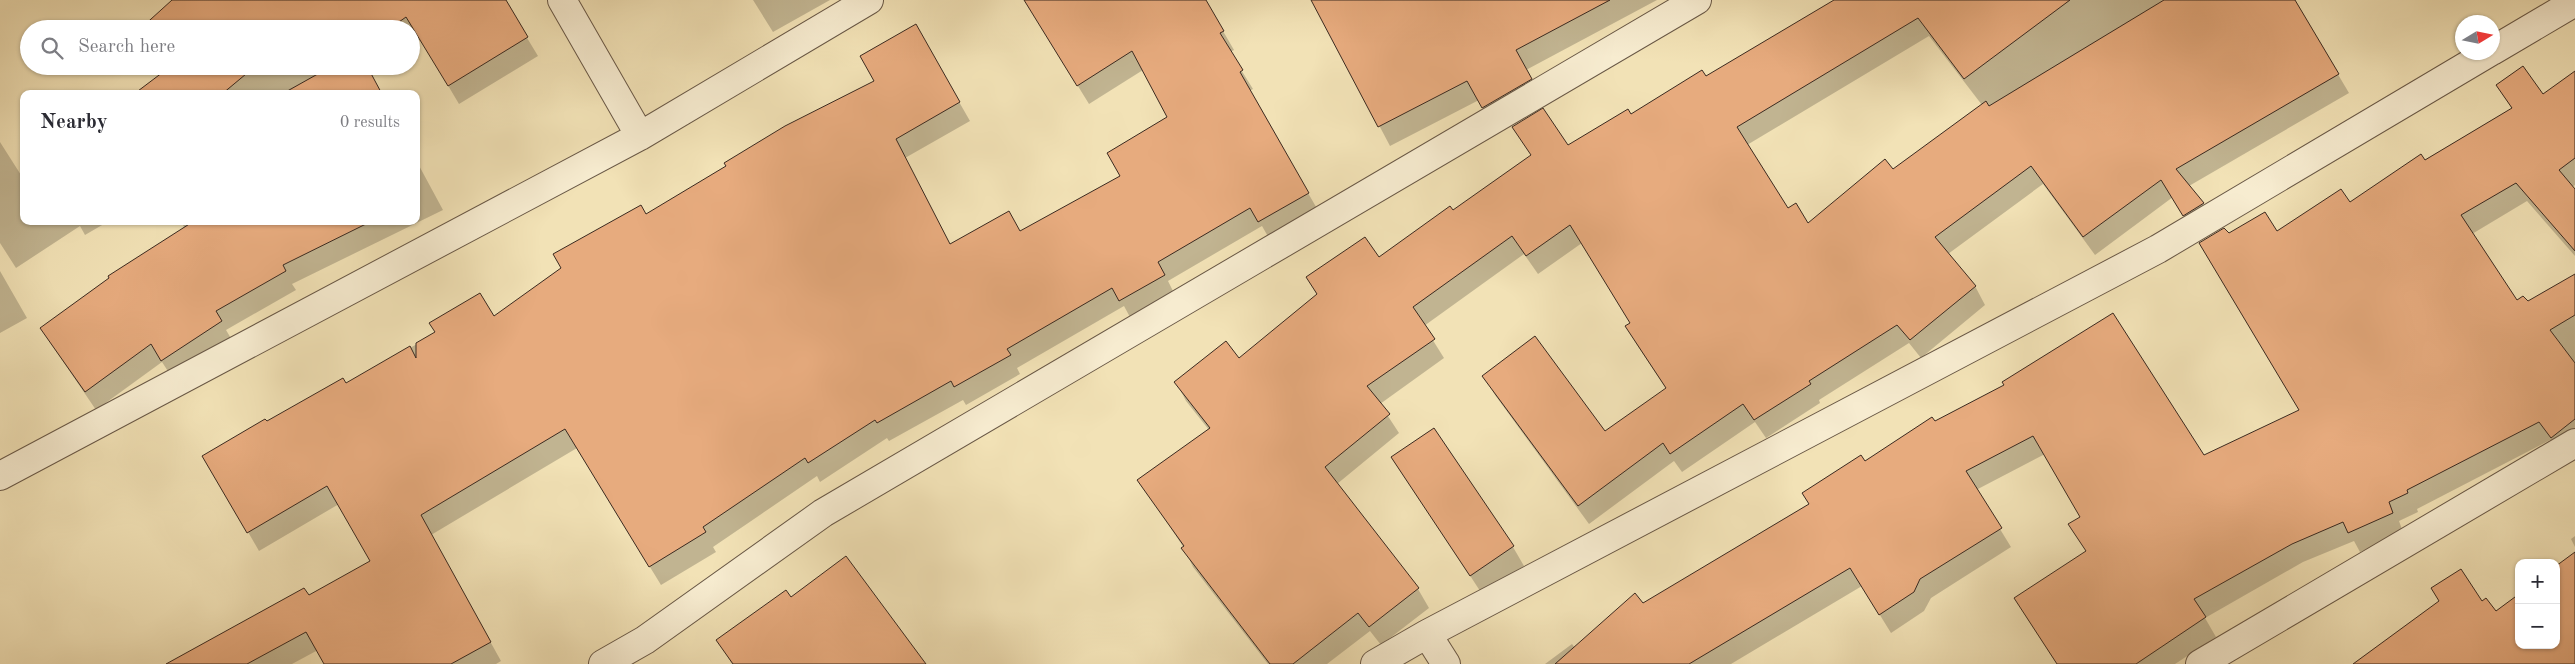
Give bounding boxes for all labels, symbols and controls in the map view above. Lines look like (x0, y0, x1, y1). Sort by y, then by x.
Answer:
north arrow (2455, 15, 2500, 60)
search box (20, 20, 420, 75)
icon: search (38, 34, 66, 62)
text: Search here (78, 38, 175, 57)
text: Nearby (40, 112, 108, 133)
text: 0 results (340, 115, 400, 131)
map controls (2515, 559, 2560, 649)
button: + (2515, 559, 2560, 604)
button: − (2515, 604, 2560, 649)

